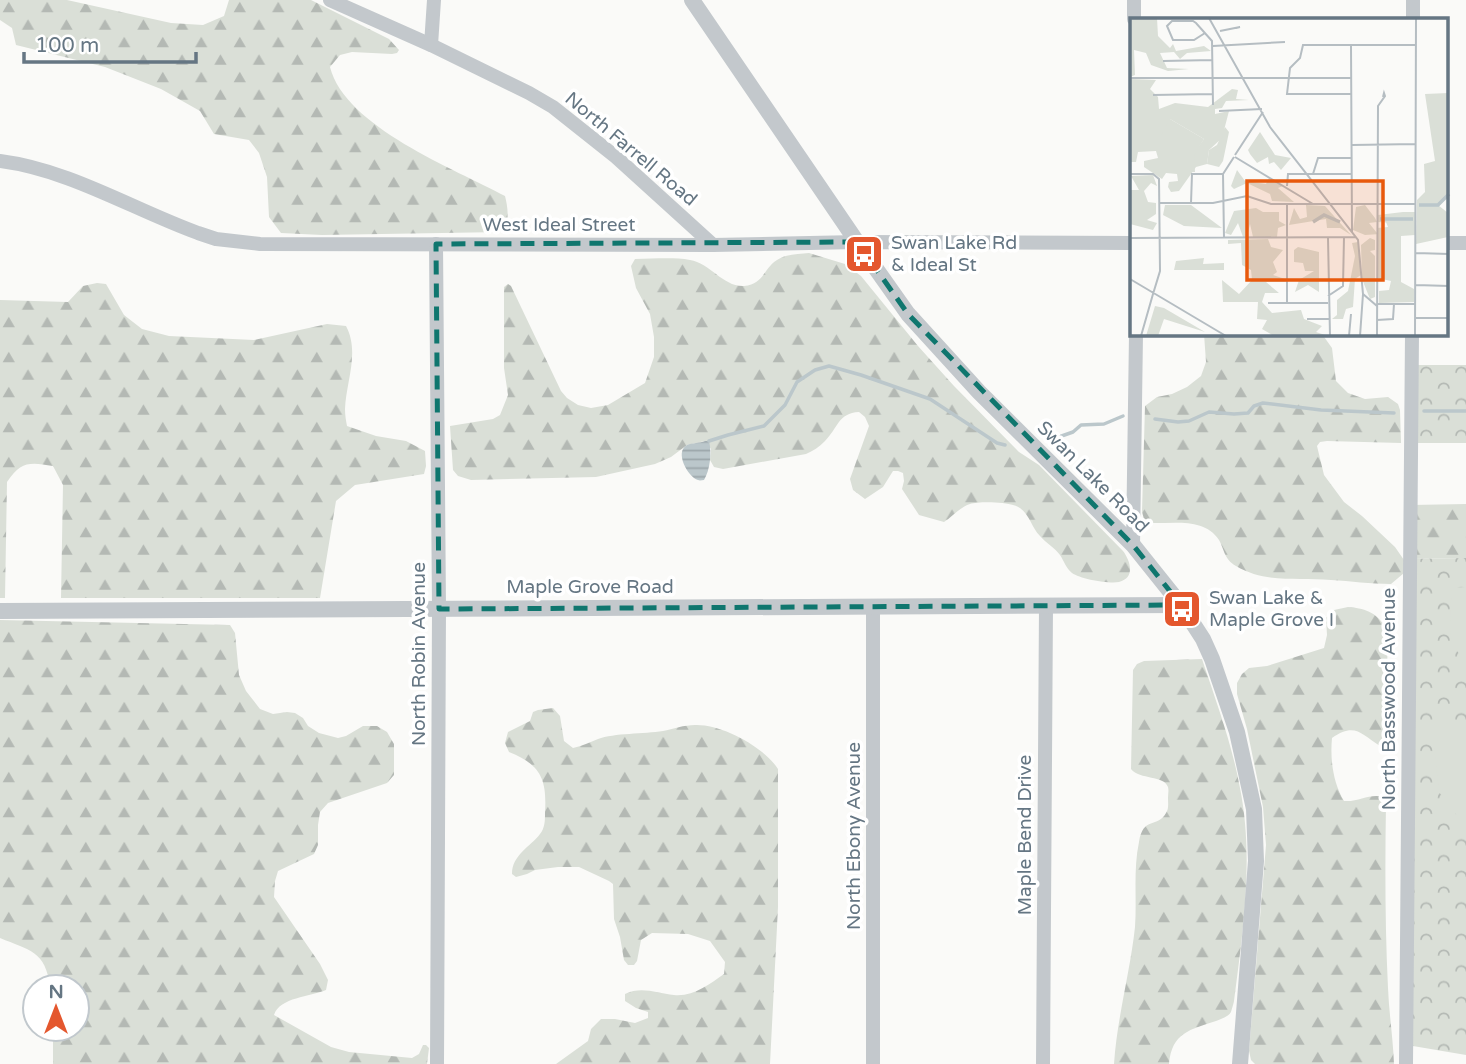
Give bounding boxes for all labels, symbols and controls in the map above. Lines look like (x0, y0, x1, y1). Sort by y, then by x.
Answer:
inset map (1130, 18, 1448, 336)
scale bar (24, 21, 196, 65)
text: 100 m (35, 33, 99, 58)
street label: North Farrell Road (561, 87, 701, 211)
street label: West Ideal Street (483, 214, 635, 236)
place label: Swan Lake Rd & Ideal St (891, 232, 1017, 276)
bus stop icon: Swan Lake Rd & Ideal St (843, 233, 885, 275)
street label: Swan Lake Road (1033, 417, 1153, 537)
street label: North Robin Avenue (408, 562, 430, 746)
street label: Maple Grove Road (506, 576, 674, 598)
place label: Swan Lake & Maple Grove I (1209, 587, 1334, 631)
bus stop icon: Swan Lake & Maple Grove I (1161, 588, 1203, 630)
street label: North Basswood Avenue (1378, 588, 1400, 810)
street label: North Ebony Avenue (843, 742, 865, 930)
street label: Maple Bend Drive (1014, 755, 1036, 915)
north arrow (21, 973, 91, 1043)
text: N (48, 981, 64, 1003)

